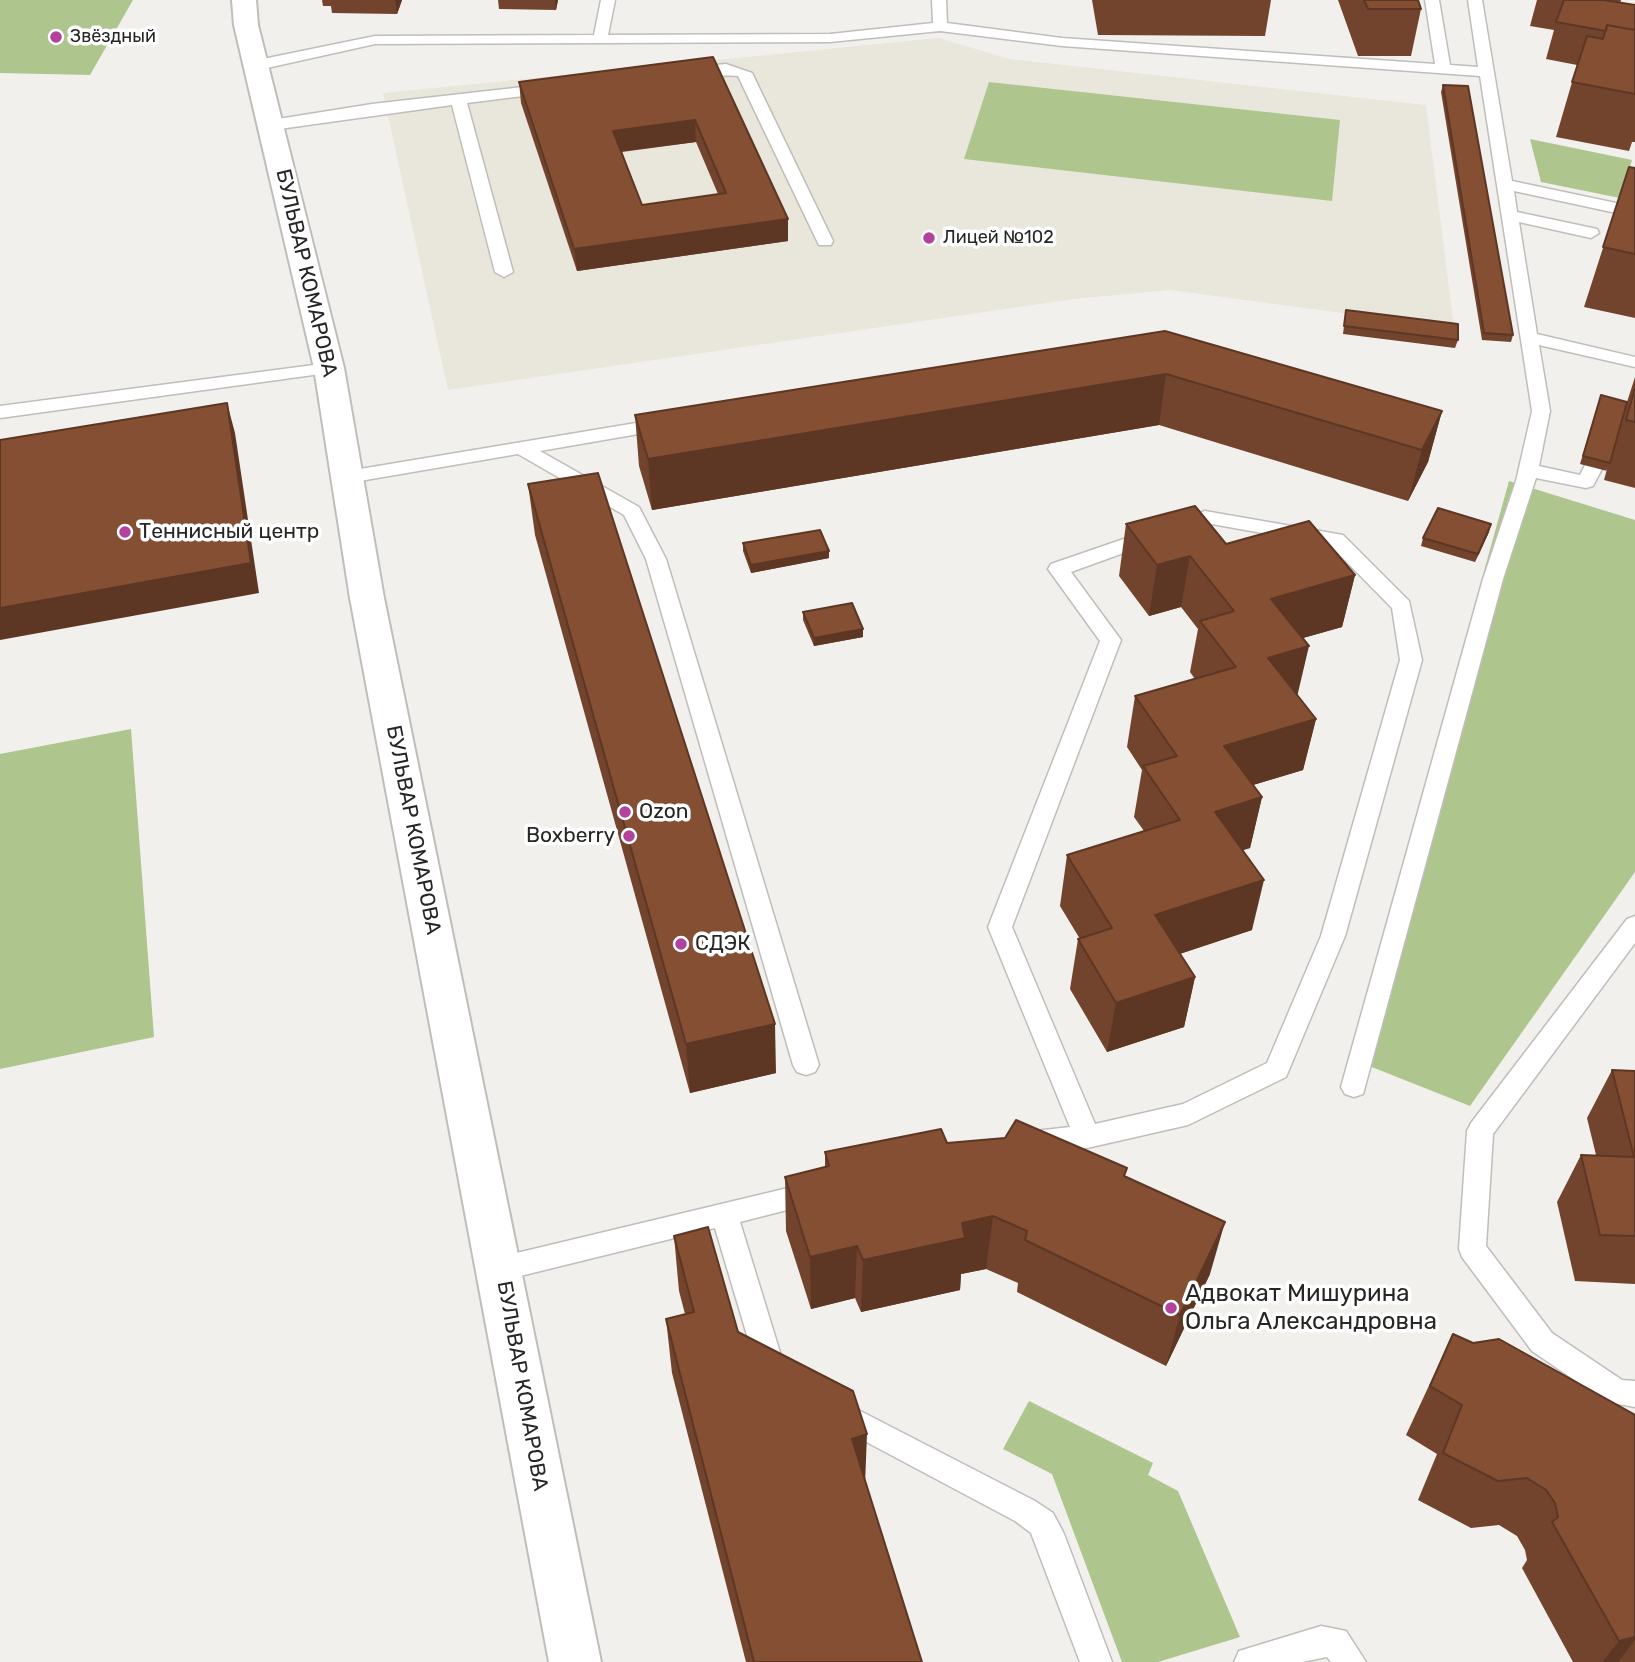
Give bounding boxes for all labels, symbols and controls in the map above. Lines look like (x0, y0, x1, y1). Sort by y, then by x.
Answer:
place label: Звёздный (70, 26, 156, 48)
marker: Звёздный (48, 29, 64, 45)
street label: БУЛЬВАР КОМАРОВА (270, 167, 342, 379)
place label: Лицей №102 (943, 227, 1054, 249)
marker: Лицей №102 (921, 230, 937, 246)
place label: Теннисный центр (139, 519, 319, 545)
marker: Теннисный центр (117, 524, 133, 540)
street label: БУЛЬВАР КОМАРОВА (380, 723, 446, 937)
place label: Ozon (639, 799, 689, 825)
marker: Ozon (617, 804, 633, 820)
place label: Boxberry (526, 823, 615, 849)
marker: Boxberry (621, 828, 637, 844)
place label: СДЭК (695, 931, 751, 957)
marker: СДЭК (673, 936, 689, 952)
street label: БУЛЬВАР КОМАРОВА (491, 1279, 553, 1493)
place label: Адвокат Мишурина Ольга Александровна (1185, 1280, 1437, 1336)
marker: Адвокат Мишурина Ольга Александровна (1163, 1300, 1179, 1316)

